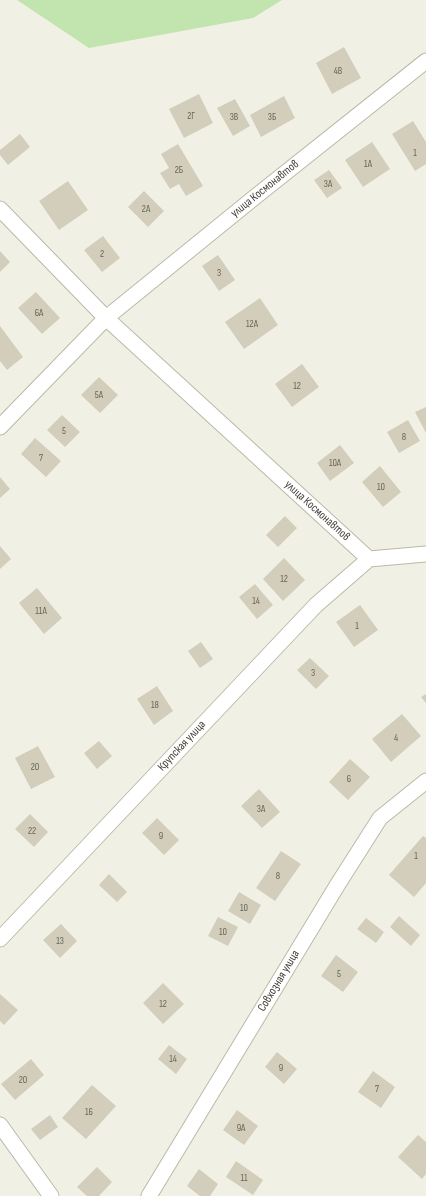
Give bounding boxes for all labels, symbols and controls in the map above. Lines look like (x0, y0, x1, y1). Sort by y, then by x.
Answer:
house number: 4В (334, 65, 342, 77)
house number: 2Г (187, 110, 195, 122)
house number: 3В (230, 111, 238, 123)
house number: 3Б (268, 111, 276, 123)
house number: 1 (413, 147, 417, 159)
street label: улица Космонавтов (228, 157, 302, 221)
house number: 1А (364, 158, 372, 170)
house number: 2Б (175, 164, 183, 176)
house number: 3А (324, 178, 332, 190)
house number: 2А (142, 203, 150, 215)
house number: 2 (100, 248, 104, 260)
house number: 3 (217, 267, 221, 279)
house number: 6А (35, 307, 43, 319)
house number: 12А (246, 318, 258, 330)
house number: 12 (293, 380, 301, 392)
house number: 5А (95, 389, 103, 401)
house number: 5 (62, 425, 66, 437)
house number: 8 (402, 431, 406, 443)
house number: 7 (39, 452, 43, 464)
house number: 10А (329, 457, 341, 469)
street label: улица Космонавтов (281, 478, 353, 544)
house number: 10 (377, 481, 385, 493)
house number: 12 (280, 573, 288, 585)
house number: 14 (252, 595, 260, 607)
house number: 11А (35, 605, 47, 617)
house number: 1 (355, 620, 359, 632)
house number: 3 (311, 667, 315, 679)
house number: 18 (151, 699, 159, 711)
street label: Крупская улица (155, 718, 209, 774)
house number: 4 (394, 732, 398, 744)
house number: 20 (31, 761, 39, 773)
house number: 6 (347, 773, 351, 785)
house number: 3А (257, 803, 265, 815)
house number: 22 (28, 825, 36, 837)
house number: 9 (159, 830, 163, 842)
house number: 1 (414, 850, 418, 862)
house number: 8 (276, 870, 280, 882)
house number: 10 (240, 902, 248, 914)
house number: 10 (219, 926, 227, 938)
house number: 13 (56, 935, 64, 947)
street label: Совхозная улица (255, 948, 303, 1014)
house number: 5 (337, 968, 341, 980)
house number: 12 (159, 998, 167, 1010)
house number: 14 (169, 1053, 177, 1065)
house number: 9 (279, 1062, 283, 1074)
house number: 20 (19, 1074, 27, 1086)
house number: 7 (375, 1083, 379, 1095)
house number: 16 (85, 1106, 93, 1118)
house number: 9А (237, 1122, 245, 1134)
house number: 11 (241, 1172, 247, 1184)

